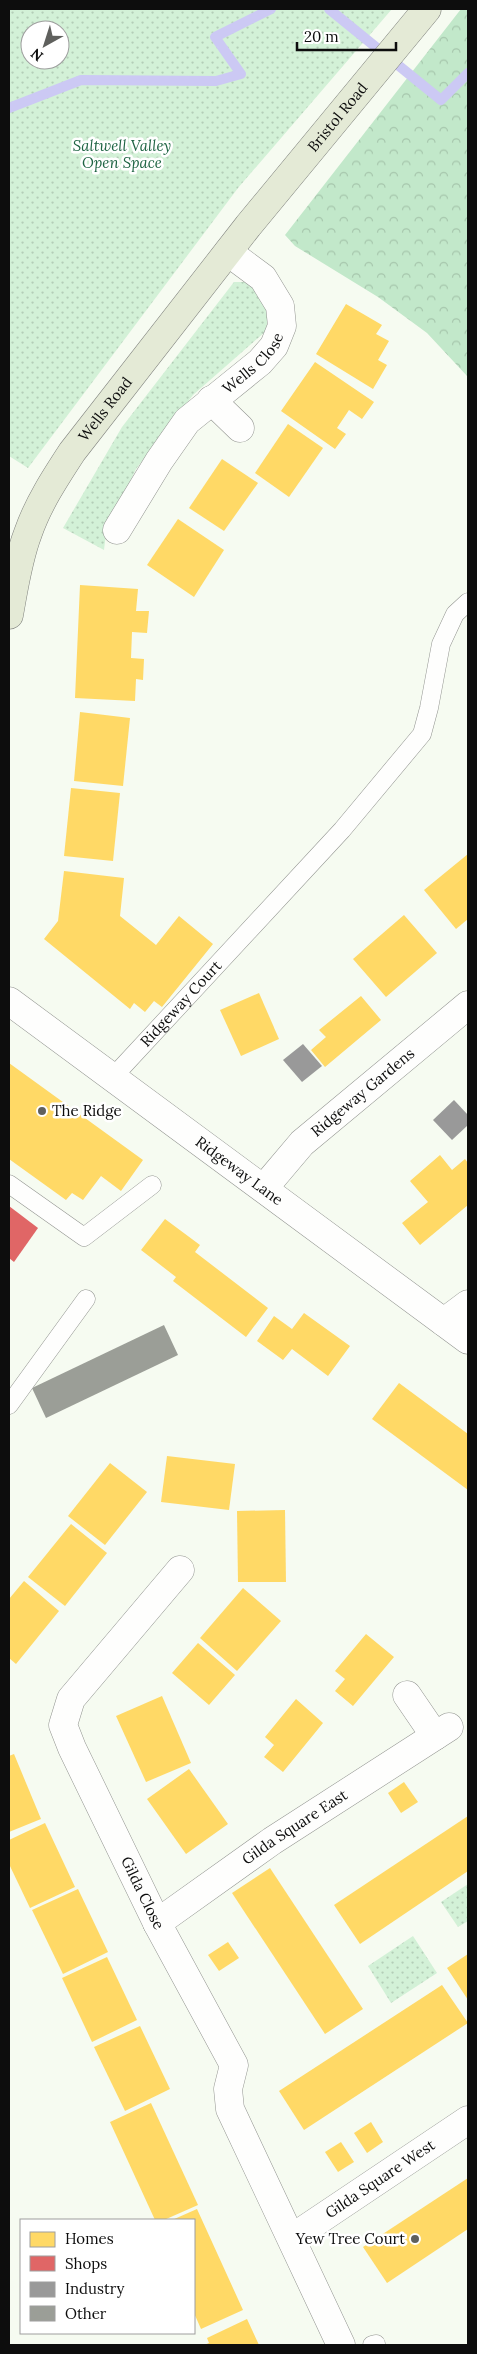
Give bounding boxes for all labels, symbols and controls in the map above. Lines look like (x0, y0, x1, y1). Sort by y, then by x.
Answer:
north arrow (20, 20, 70, 70)
scale bar (297, 20, 396, 52)
text: 20 m (304, 27, 339, 46)
text: N (27, 45, 47, 66)
street label: Bristol Road (303, 78, 371, 156)
park label: Saltwell Valley Open Space (73, 136, 171, 172)
street label: Wells Close (218, 330, 287, 398)
street label: Wells Road (74, 373, 136, 445)
street label: Ridgeway Court (136, 956, 225, 1050)
street label: Ridgeway Gardens (307, 1043, 418, 1141)
place label: The Ridge (52, 1101, 122, 1120)
marker: The Ridge (36, 1105, 48, 1117)
street label: Ridgeway Lane (192, 1132, 287, 1209)
street label: Gilda Square East (238, 1785, 351, 1868)
street label: Gilda Close (117, 1853, 169, 1933)
street label: Gilda Square West (321, 2135, 438, 2222)
legend (20, 2219, 195, 2334)
text: Homes (65, 2229, 114, 2248)
place label: Yew Tree Court (295, 2229, 405, 2248)
marker: Yew Tree Court (409, 2233, 421, 2245)
text: Shops (65, 2254, 107, 2273)
text: Industry (65, 2279, 124, 2298)
text: Other (65, 2304, 107, 2323)

